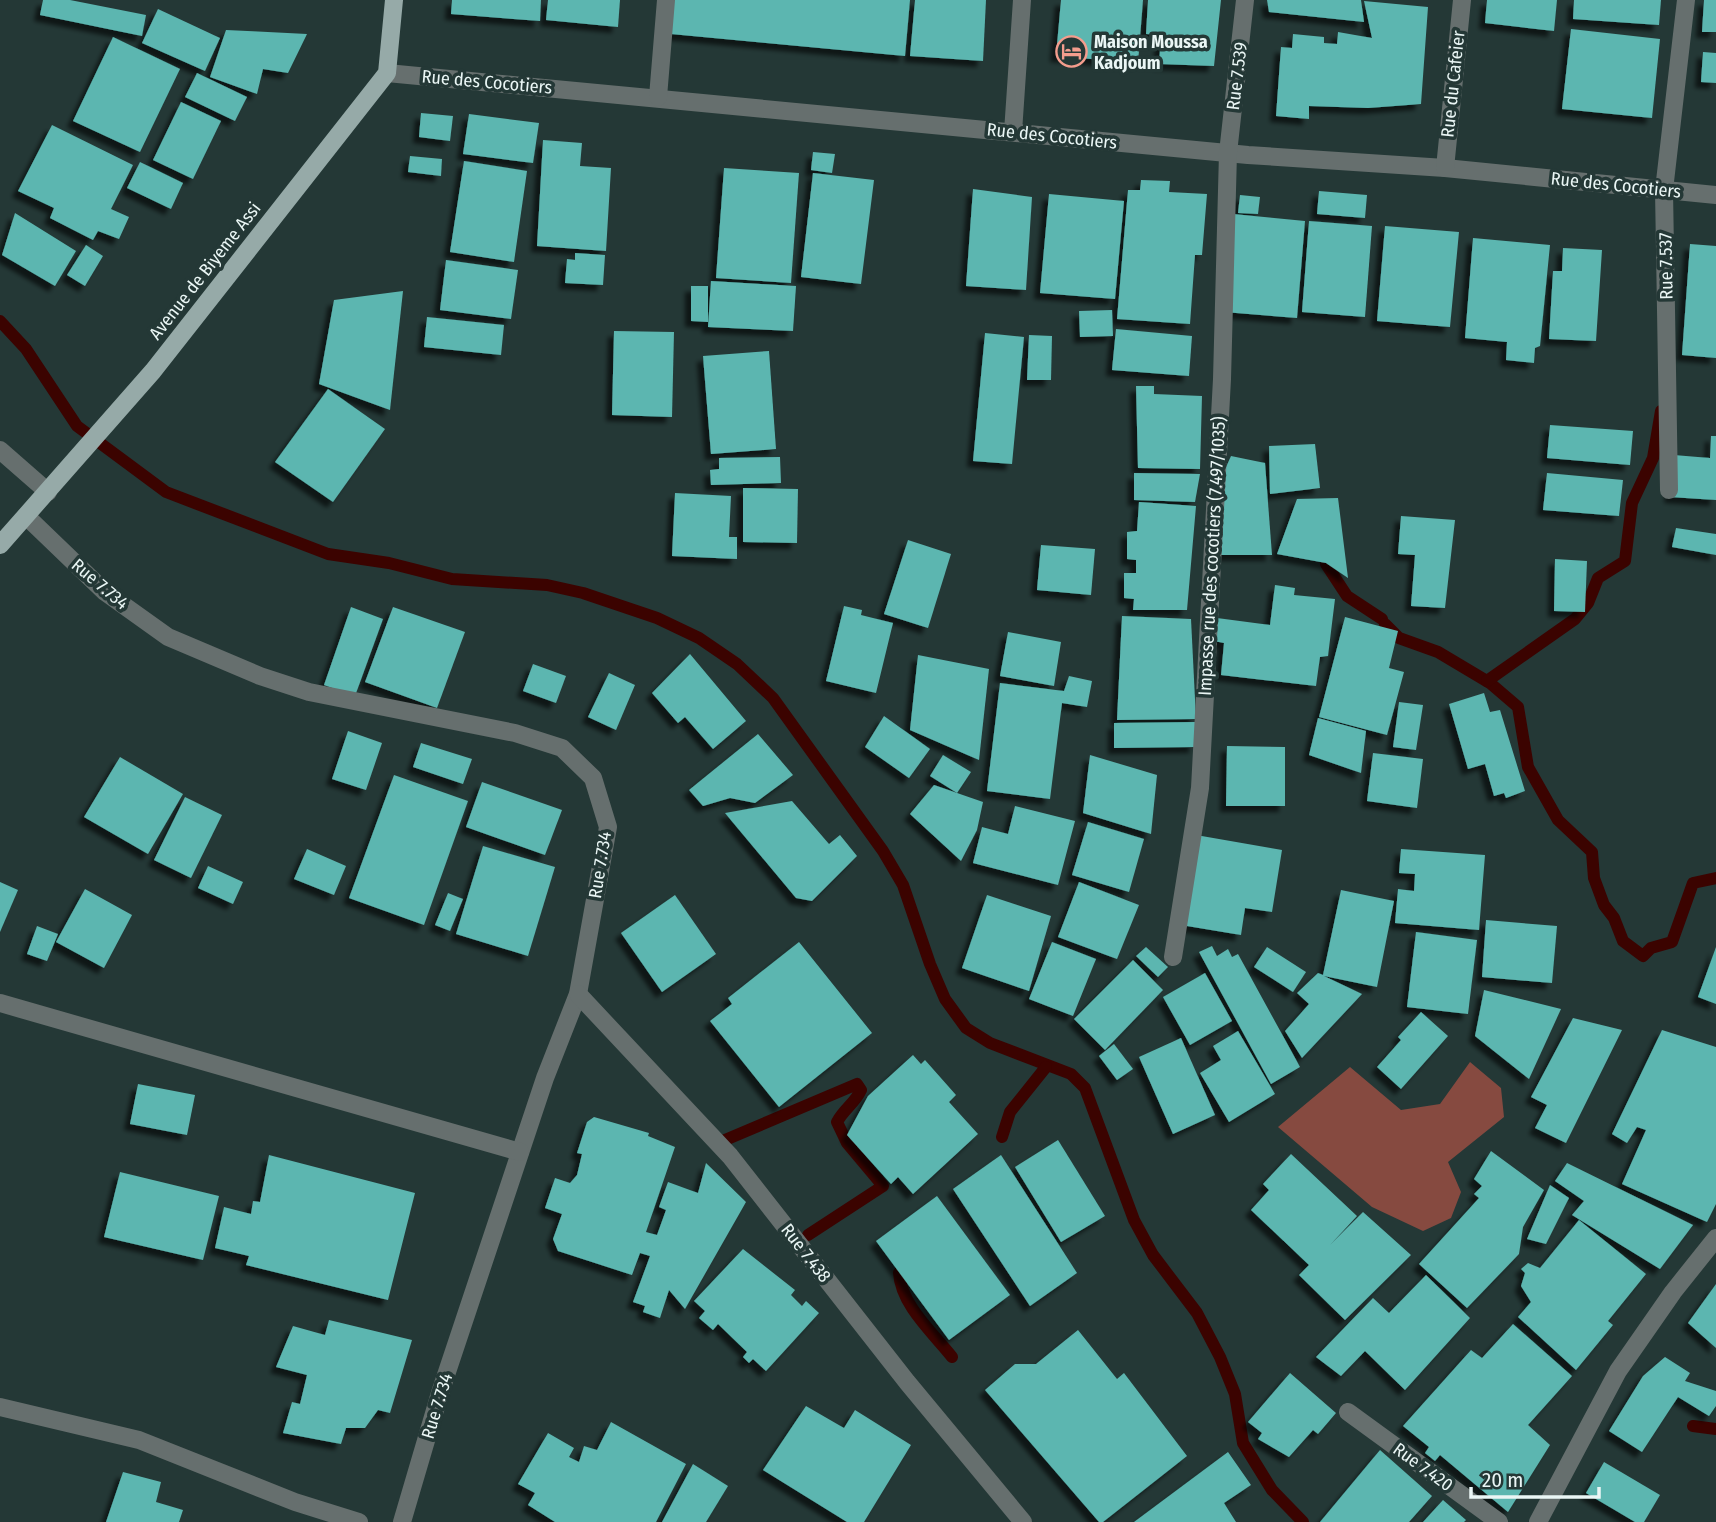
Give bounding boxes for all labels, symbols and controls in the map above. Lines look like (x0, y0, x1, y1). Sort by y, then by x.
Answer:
street label: Rue du Cafeier (1436, 29, 1470, 139)
place label: Maison Moussa Kadjoum (1094, 31, 1208, 74)
hotel icon: Maison Moussa Kadjoum (1054, 35, 1088, 69)
street label: Rue 7.539 (1222, 41, 1252, 111)
street label: Rue des Cocotiers (421, 65, 553, 99)
street label: Rue des Cocotiers (986, 118, 1119, 154)
street label: Rue des Cocotiers (1550, 167, 1683, 203)
street label: Avenue de Biyeme Assi (144, 198, 266, 344)
street label: Rue 7.537 (1654, 232, 1678, 300)
street label: Impasse rue des cocotiers (7.497/1035) (1194, 416, 1230, 696)
street label: Rue 7.734 (67, 554, 133, 614)
street label: Rue 7.734 (584, 830, 616, 900)
street label: Rue 7.438 (776, 1219, 836, 1287)
street label: Rue 7.734 (417, 1370, 457, 1441)
street label: Rue 7.420 (1389, 1438, 1457, 1496)
scale bar (1471, 1456, 1599, 1500)
text: 20 m (1482, 1467, 1523, 1493)

